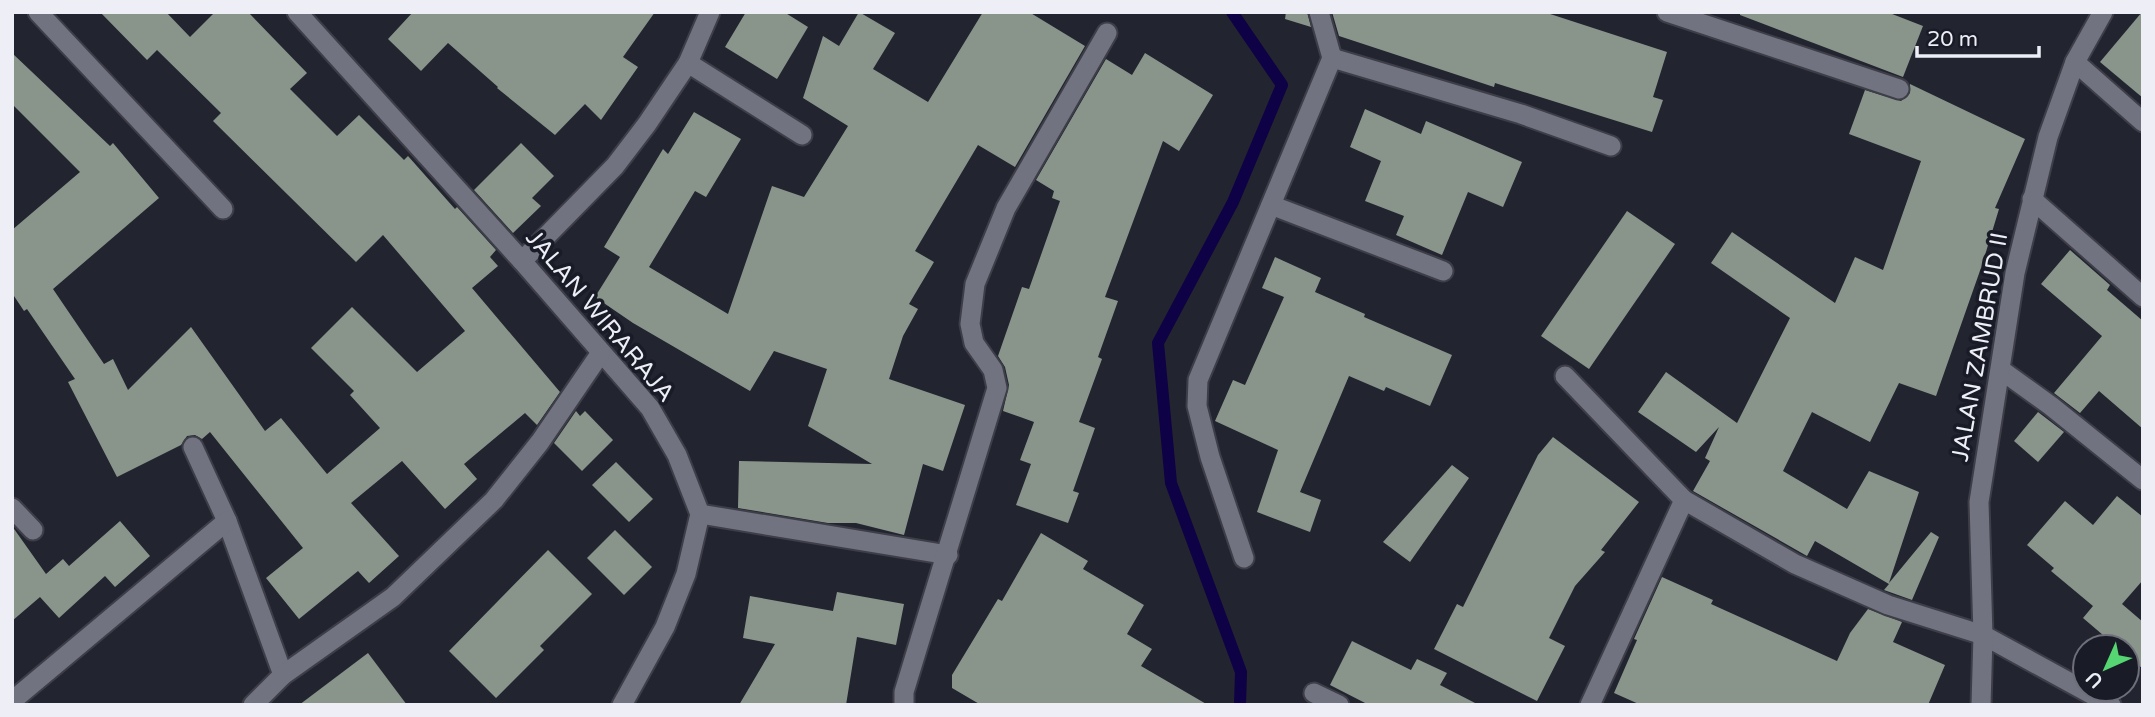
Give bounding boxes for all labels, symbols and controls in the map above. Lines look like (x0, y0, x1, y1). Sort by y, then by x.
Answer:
scale bar (1917, 14, 2039, 58)
text: 20 m (1927, 27, 1978, 52)
street label: JALAN WIRARAJA (519, 224, 681, 408)
street label: JALAN ZAMBRUD II (1946, 230, 2014, 464)
north arrow (2071, 633, 2141, 703)
text: U (2082, 666, 2108, 692)

